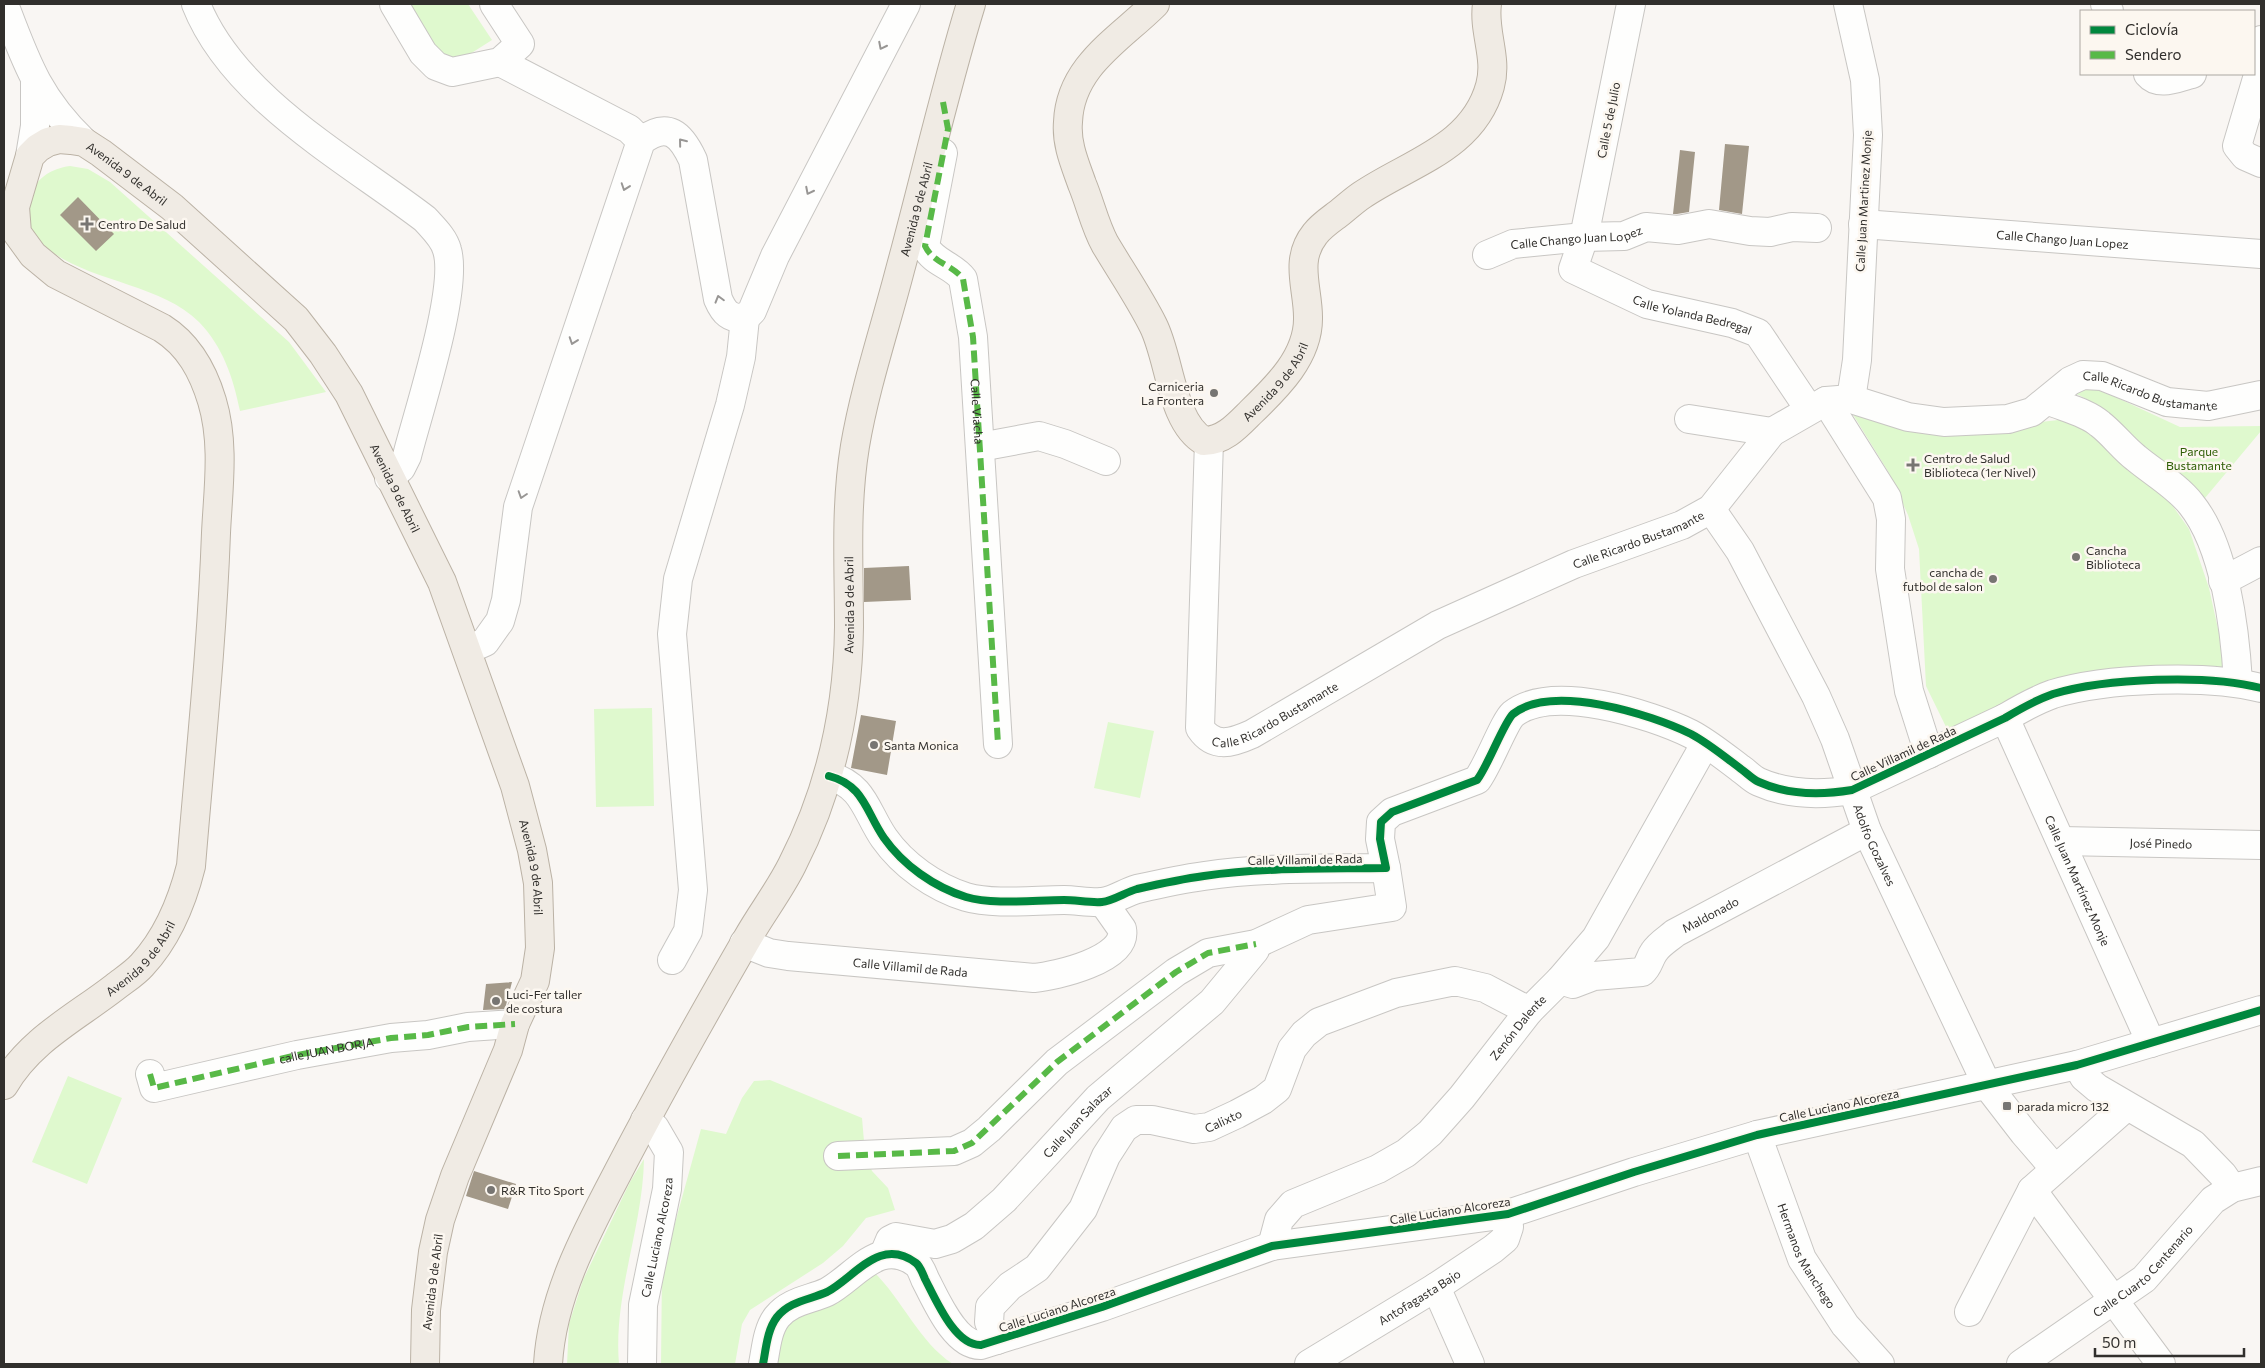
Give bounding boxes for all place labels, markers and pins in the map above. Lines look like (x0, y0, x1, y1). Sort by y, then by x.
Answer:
marker: Centro De Salud (80, 217, 94, 231)
place label: Centro De Salud (98, 217, 186, 231)
place label: Carniceria La Frontera (1141, 379, 1204, 407)
marker: Carniceria La Frontera (1208, 387, 1220, 399)
place label: Centro de Salud Biblioteca (1er Nivel) (1924, 451, 2036, 479)
marker: Centro de Salud Biblioteca (1er Nivel) (1906, 458, 1920, 472)
place label: Cancha Biblioteca (2086, 543, 2141, 571)
marker: Cancha Biblioteca (2070, 551, 2082, 563)
place label: cancha de futbol de salon (1903, 565, 1983, 593)
marker: cancha de futbol de salon (1987, 573, 1999, 585)
place label: Santa Monica (884, 738, 958, 752)
marker: Santa Monica (868, 739, 880, 751)
place label: Luci-Fer taller de costura (506, 987, 582, 1015)
marker: Luci-Fer taller de costura (490, 995, 502, 1007)
place label: parada micro 132 (2017, 1099, 2109, 1113)
marker: parada micro 132 (2001, 1100, 2013, 1112)
place label: R&R Tito Sport (501, 1183, 584, 1197)
marker: R&R Tito Sport (485, 1184, 497, 1196)

